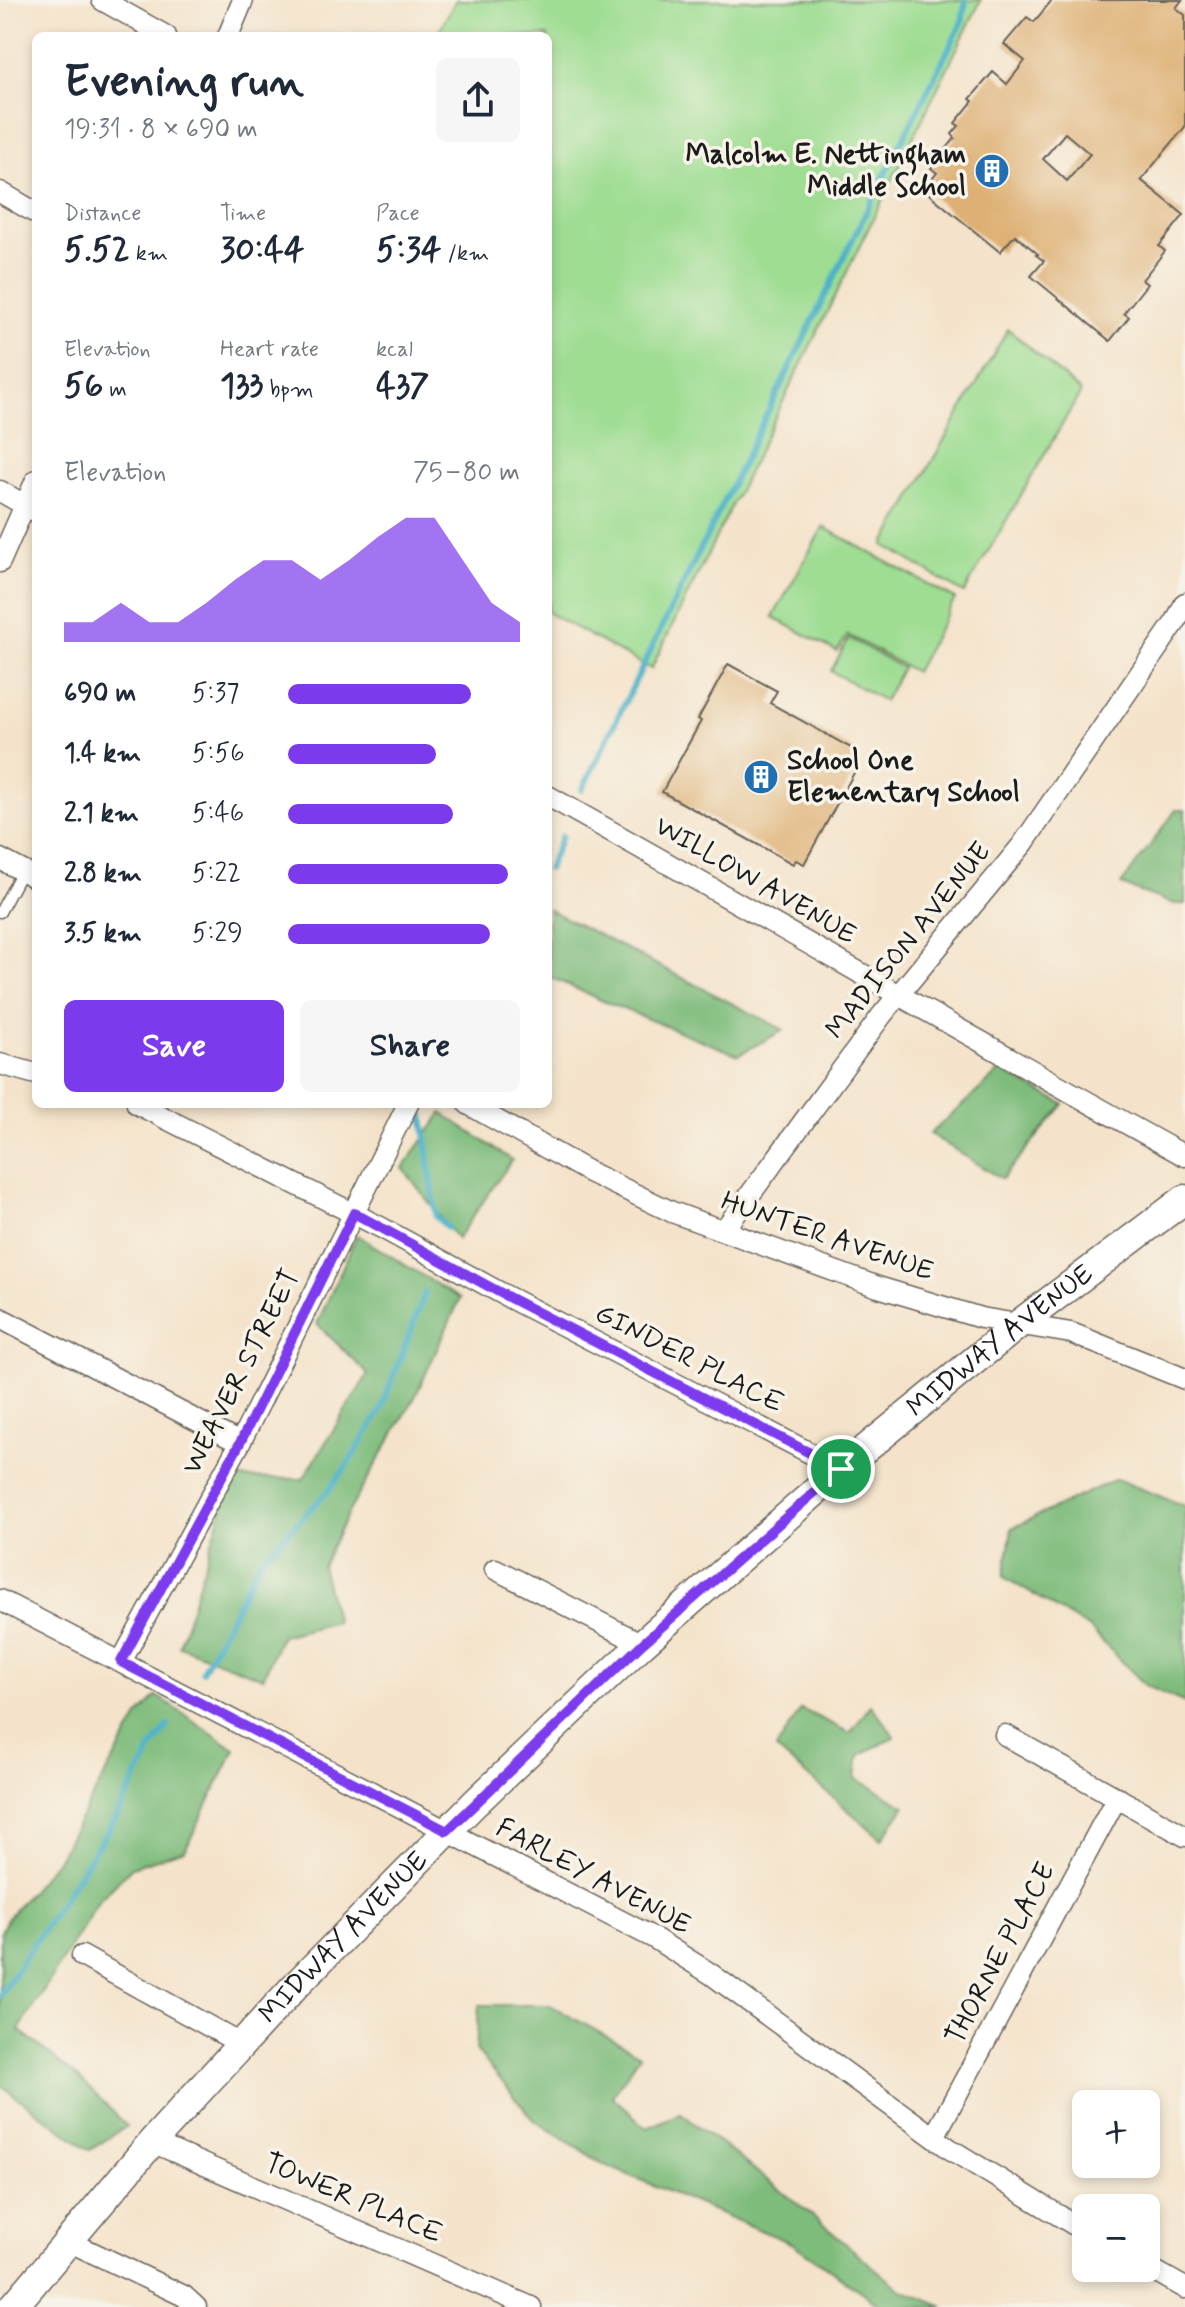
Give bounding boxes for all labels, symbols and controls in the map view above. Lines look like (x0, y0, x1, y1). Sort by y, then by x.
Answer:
text: Evening run (64, 54, 304, 112)
button: share (436, 58, 520, 142)
text: 19:31 · 8 × 690 m (64, 113, 258, 147)
place label: Malcolm E. Nettingham Middle School (686, 137, 966, 206)
building icon: Malcolm E. Nettingham Middle School (973, 152, 1011, 190)
text: Distance (64, 200, 141, 228)
text: Time (220, 200, 266, 228)
text: Pace (376, 200, 420, 228)
text: 5.52 (64, 228, 130, 273)
text: 30:44 (220, 228, 304, 273)
text: 5:34 (376, 228, 441, 273)
text: km (130, 240, 168, 268)
text: /km (441, 240, 489, 268)
text: Elevation (64, 336, 151, 364)
text: Heart rate (220, 336, 319, 364)
text: kcal (376, 336, 413, 364)
text: 56 (64, 364, 103, 409)
text: 133 (220, 364, 263, 409)
text: 437 (376, 364, 429, 409)
text: m (103, 376, 127, 404)
text: bpm (263, 376, 314, 404)
text: Elevation (64, 456, 166, 490)
text: 75–80 m (413, 456, 520, 490)
text: 690 m (64, 677, 136, 711)
text: 5:37 (192, 677, 239, 711)
text: 1.4 km (64, 737, 141, 771)
text: 5:56 (192, 737, 245, 771)
place label: School One Elementary School (787, 743, 1020, 812)
building icon: School One Elementary School (742, 758, 780, 796)
text: 2.1 km (64, 797, 139, 831)
text: 5:46 (192, 797, 244, 831)
street label: WILLOW AVENUE (647, 808, 863, 954)
street label: MADISON AVENUE (818, 835, 1000, 1047)
text: 2.8 km (64, 857, 142, 891)
text: 5:22 (192, 857, 241, 891)
text: 3.5 km (64, 917, 142, 951)
text: 5:29 (192, 917, 243, 951)
button: Save (64, 1000, 284, 1092)
button: Share (300, 1000, 520, 1092)
street label: HUNTER AVENUE (716, 1183, 938, 1291)
street label: MIDWAY AVENUE (899, 1256, 1101, 1426)
street label: WEAVER STREET (174, 1263, 310, 1481)
street label: GINDER PLACE (588, 1295, 790, 1423)
pin (807, 1435, 875, 1503)
icon: arrive (819, 1447, 863, 1491)
street label: FARLEY AVENUE (489, 1810, 697, 1944)
street label: MIDWAY AVENUE (251, 1843, 436, 2032)
street label: THORNE PLACE (937, 1856, 1065, 2052)
map controls (1072, 2090, 1160, 2282)
button: + (1072, 2090, 1160, 2178)
street label: TOWER PLACE (258, 2145, 448, 2253)
button: − (1072, 2194, 1160, 2282)

